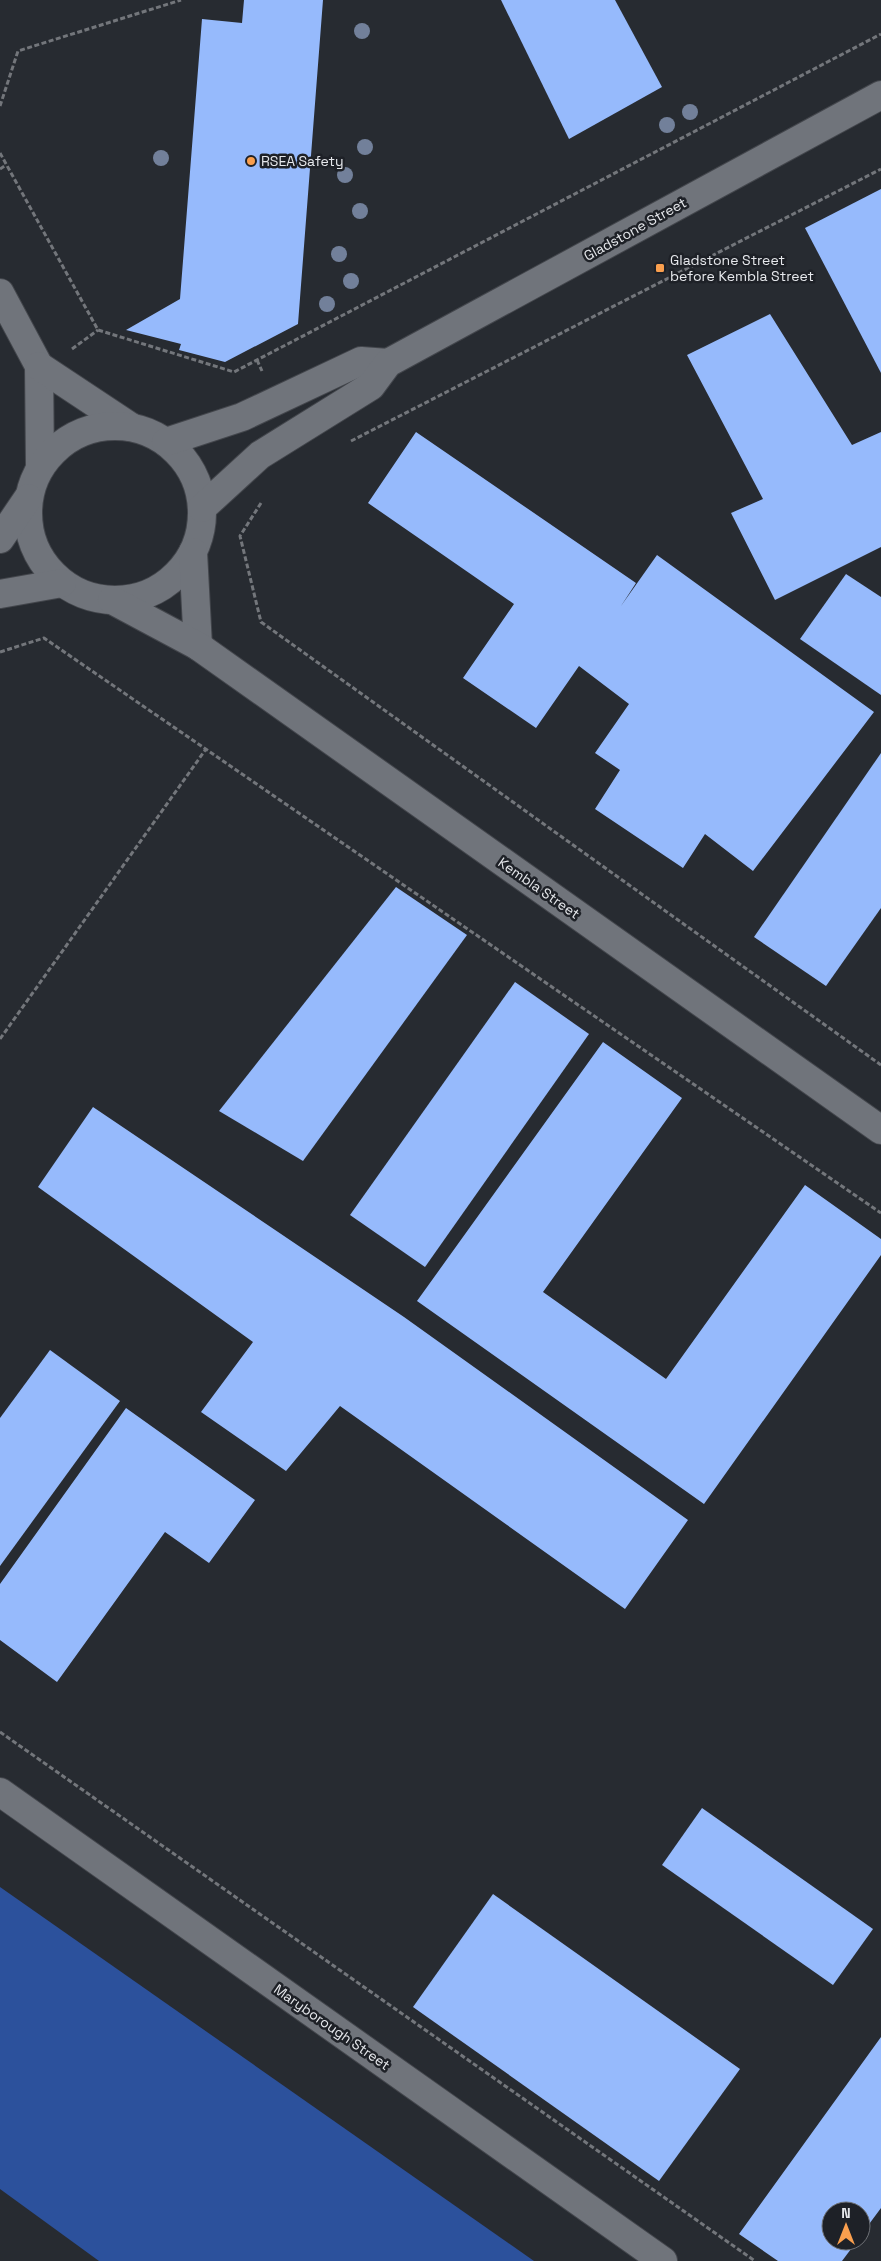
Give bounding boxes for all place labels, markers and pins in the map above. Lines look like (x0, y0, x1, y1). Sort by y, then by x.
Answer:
place label: RSEA Safety (261, 152, 344, 170)
marker: RSEA Safety (245, 155, 257, 167)
place label: Gladstone Street before Kembla Street (670, 251, 814, 285)
marker: Gladstone Street before Kembla Street (654, 262, 666, 274)

